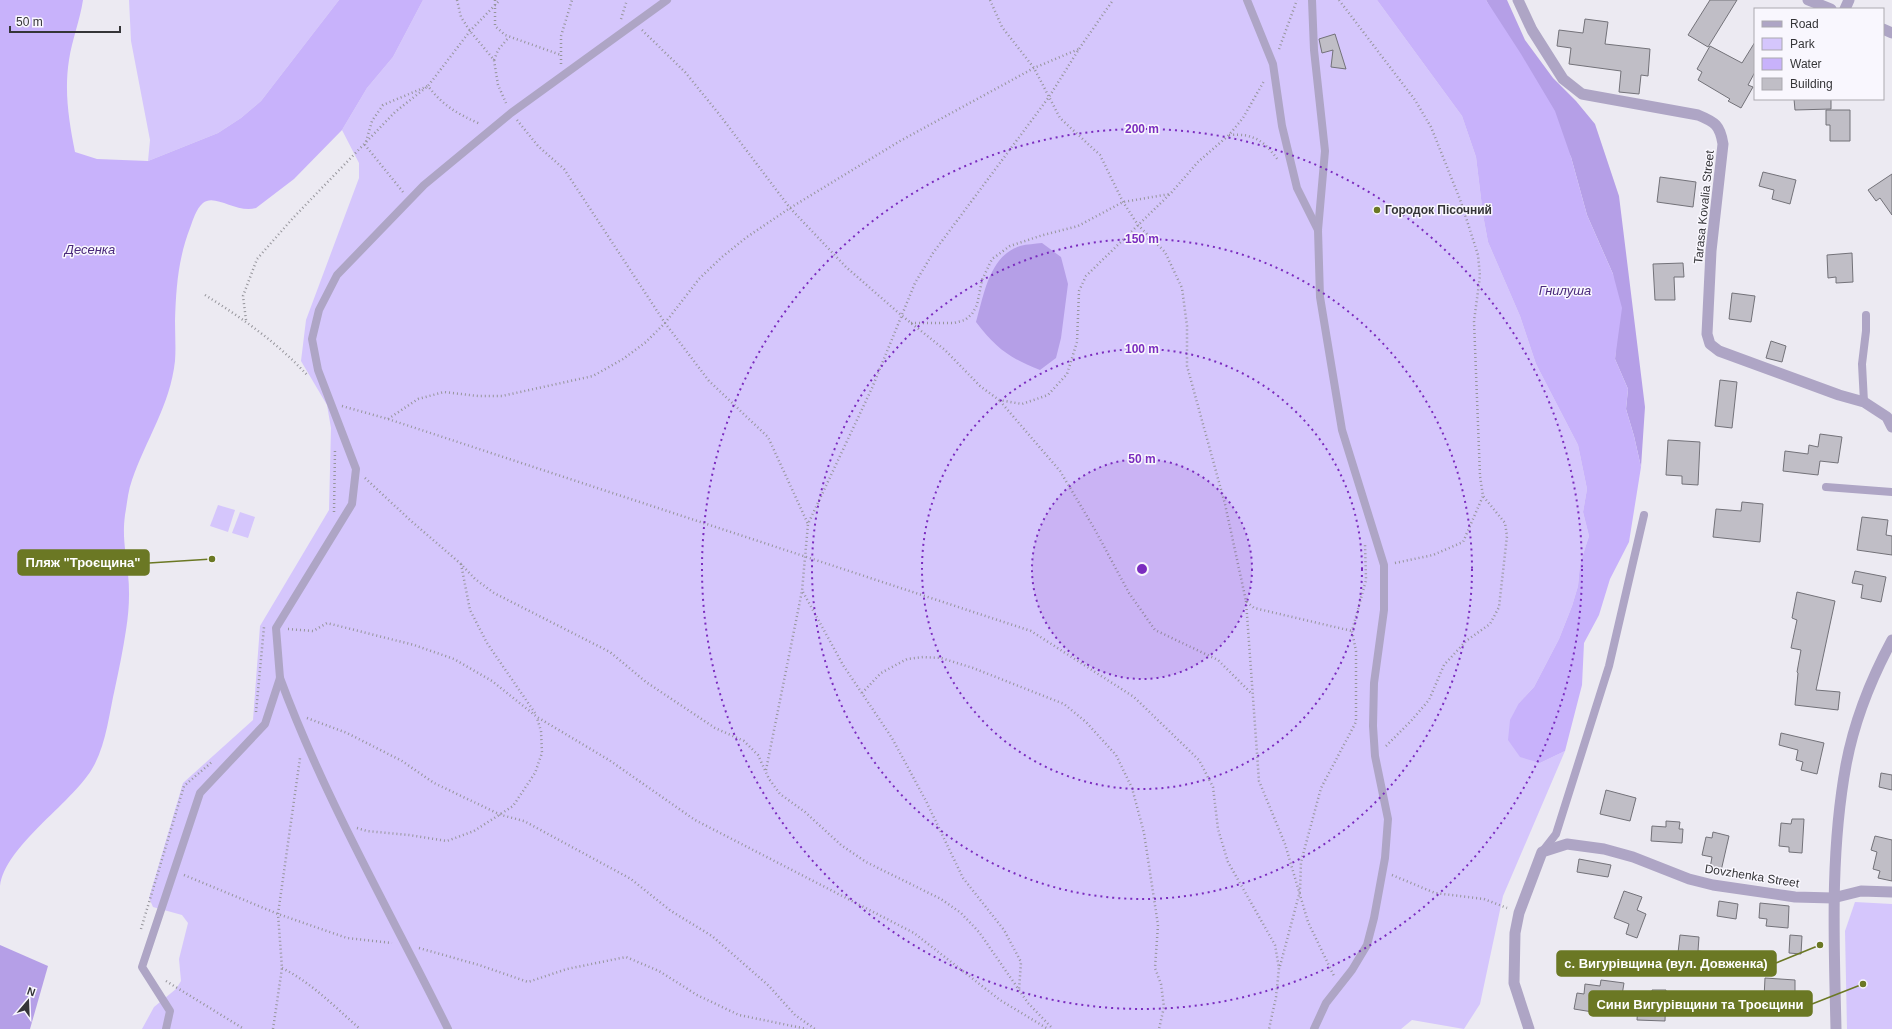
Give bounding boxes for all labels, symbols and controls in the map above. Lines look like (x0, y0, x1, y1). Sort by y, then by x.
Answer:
scale bar (10, 8, 120, 34)
legend (1754, 8, 1884, 100)
text: 50 m (16, 15, 43, 29)
text: Road (1790, 17, 1819, 31)
text: Park (1790, 37, 1816, 51)
text: Water (1790, 57, 1822, 71)
text: Building (1790, 77, 1833, 91)
text: 200 m (1125, 122, 1159, 136)
street label: Tarasa Kovalia Street (1691, 149, 1717, 264)
place label: Городок Пісочний (1385, 203, 1492, 217)
marker: Городок Пісочний (1372, 205, 1382, 215)
text: 150 m (1125, 232, 1159, 246)
water label: Десенка (63, 242, 115, 257)
water label: Гнилуша (1539, 283, 1591, 298)
text: 100 m (1125, 342, 1159, 356)
text: 50 m (1128, 452, 1156, 466)
callout: Пляж "Троєщина" (18, 550, 149, 575)
text: Пляж "Троєщина" (26, 555, 140, 570)
centre of rings (1135, 562, 1149, 576)
street label: Dovzhenka Street (1704, 862, 1801, 890)
callout: с. Вигурівщина (вул. Довженка) (1557, 951, 1776, 976)
text: с. Вигурівщина (вул. Довженка) (1564, 956, 1768, 971)
north arrow (8, 981, 48, 1021)
text: N (26, 985, 37, 999)
callout: Сини Вигурівщини та Троєщини (1589, 991, 1812, 1016)
text: Сини Вигурівщини та Троєщини (1596, 997, 1804, 1012)

